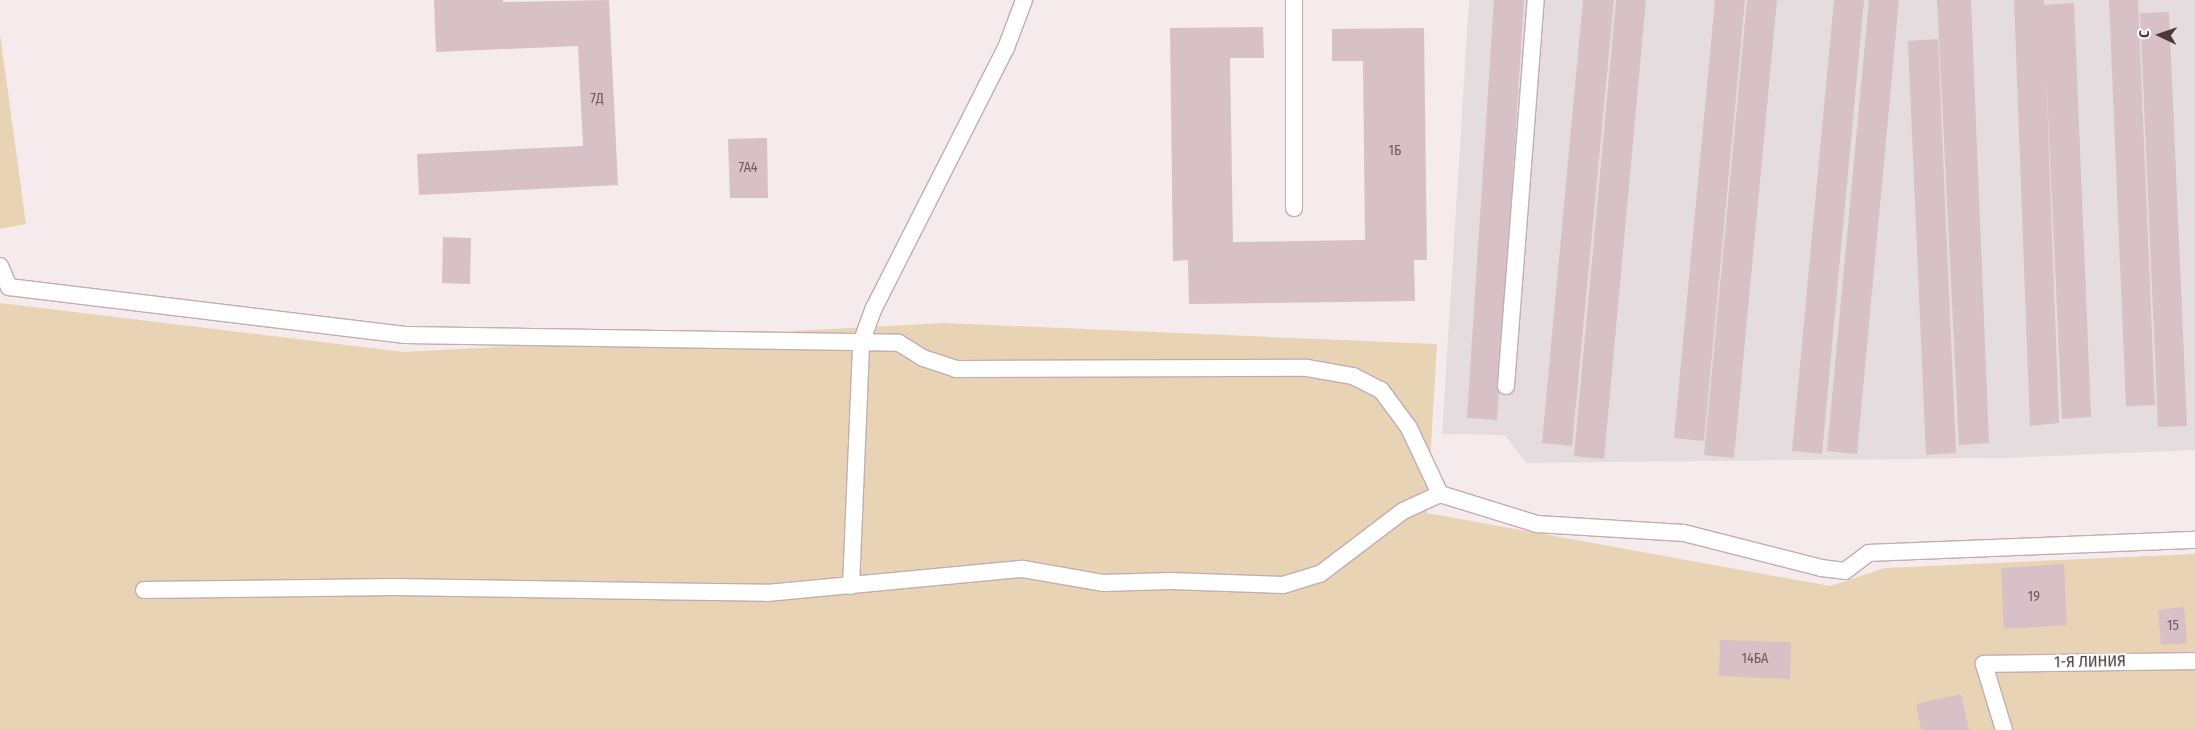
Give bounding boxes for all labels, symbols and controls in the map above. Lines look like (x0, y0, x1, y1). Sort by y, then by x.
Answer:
north arrow (2135, 10, 2185, 60)
text: С (2136, 30, 2153, 38)
house number: 7Д (590, 91, 604, 107)
house number: 1Б (1389, 143, 1401, 159)
house number: 7А4 (738, 160, 758, 176)
house number: 19 (2028, 589, 2040, 605)
house number: 15 (2167, 618, 2179, 634)
house number: 14БА (1742, 651, 1768, 667)
street label: 1-Я ЛИНИЯ (2054, 652, 2126, 672)

